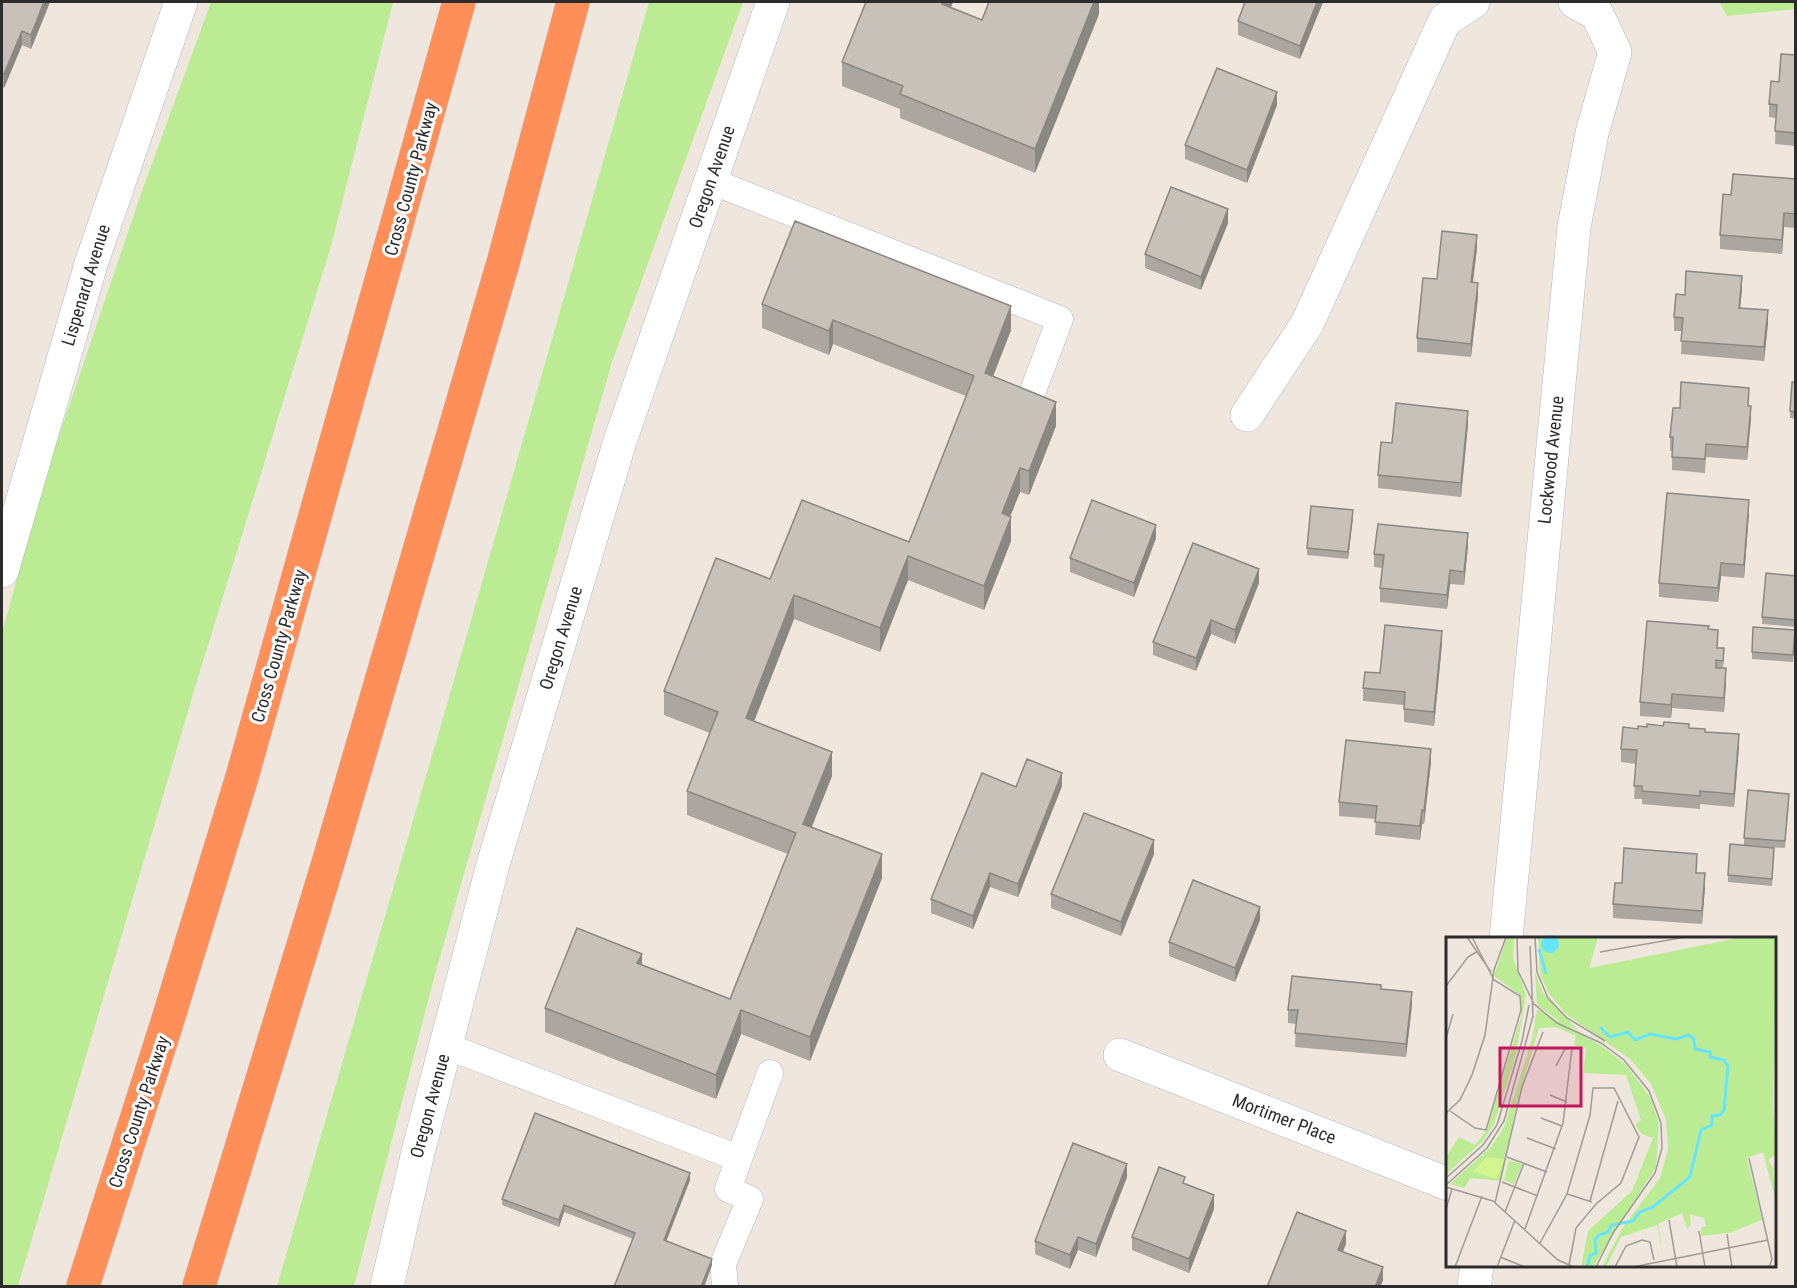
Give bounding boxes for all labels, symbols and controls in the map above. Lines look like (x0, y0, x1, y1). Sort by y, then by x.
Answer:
street label: Cross County Parkway (380, 99, 441, 258)
street label: Oregon Avenue (684, 123, 739, 231)
street label: Lispenard Avenue (57, 222, 114, 348)
street label: Lockwood Avenue (1533, 395, 1568, 525)
street label: Cross County Parkway (247, 566, 311, 725)
street label: Oregon Avenue (535, 584, 586, 692)
inset map (1446, 937, 1776, 1267)
street label: Cross County Parkway (104, 1033, 173, 1190)
street label: Oregon Avenue (406, 1051, 454, 1160)
street label: Mortimer Place (1229, 1089, 1339, 1148)

